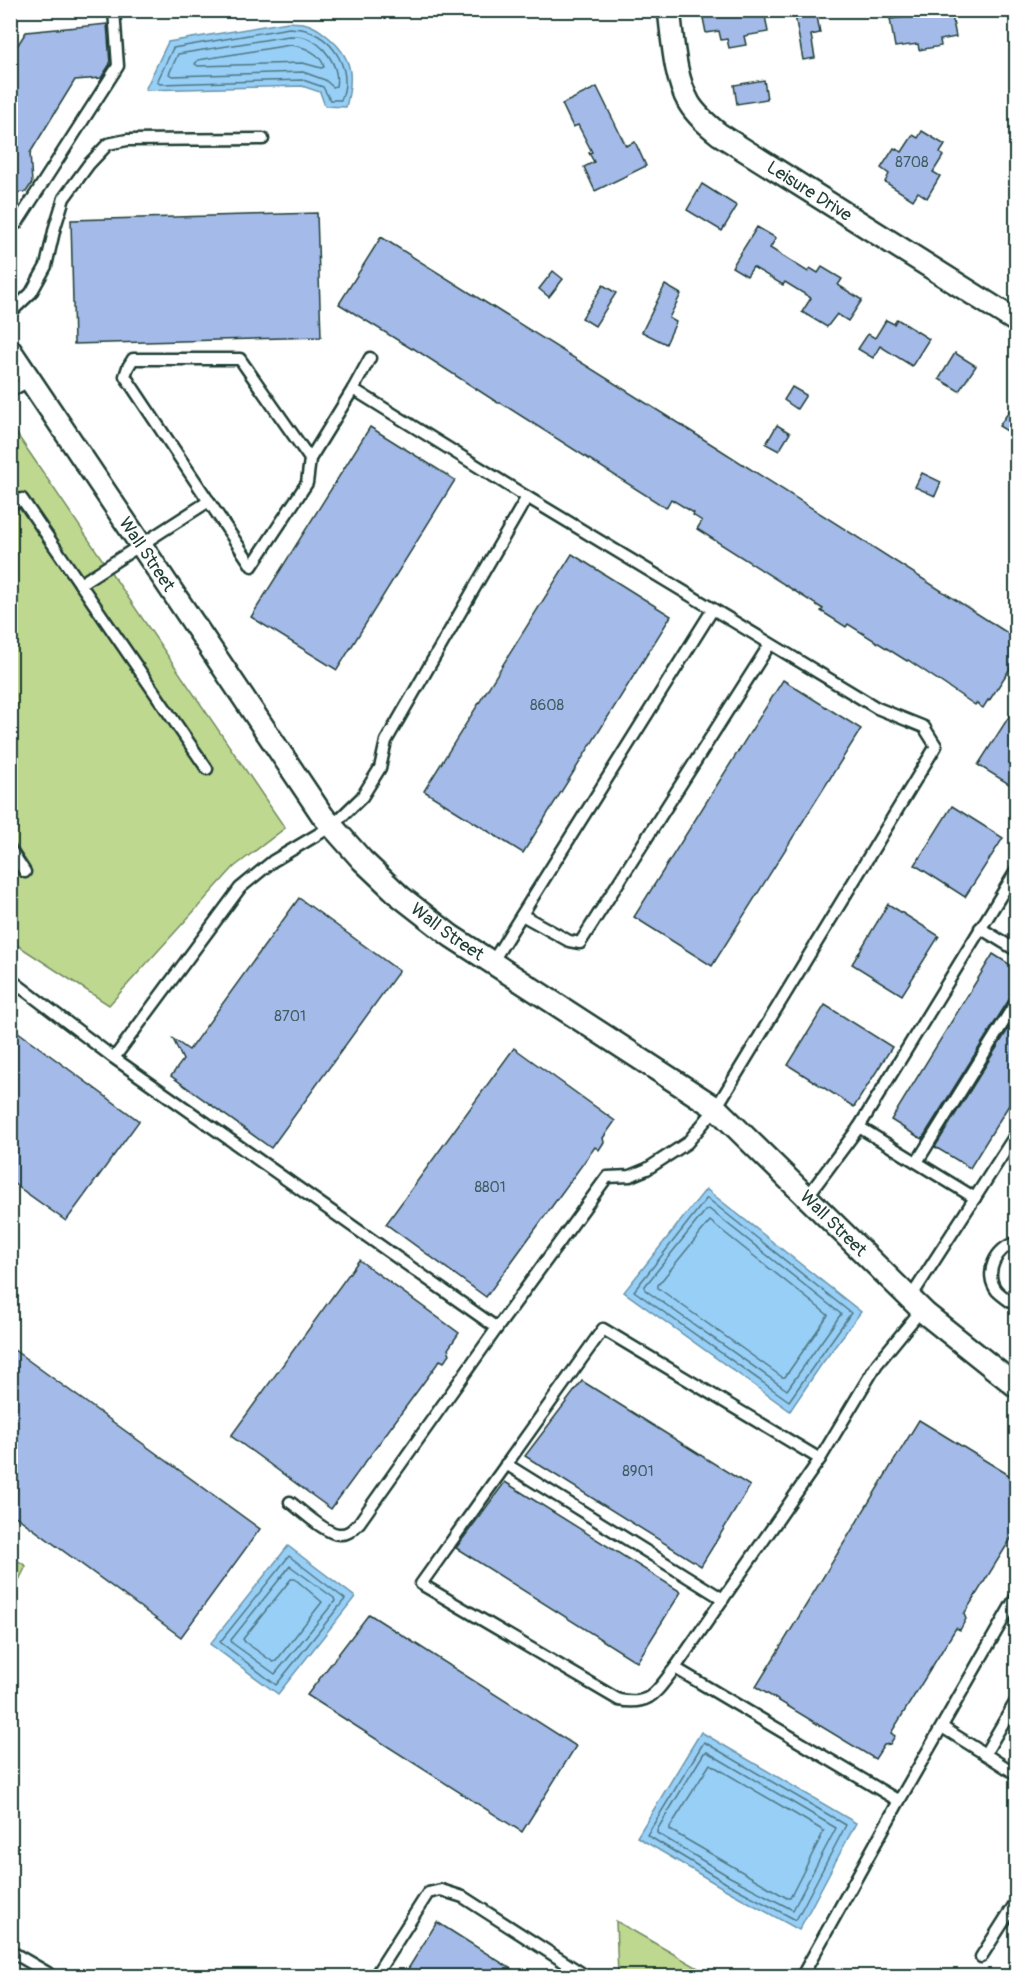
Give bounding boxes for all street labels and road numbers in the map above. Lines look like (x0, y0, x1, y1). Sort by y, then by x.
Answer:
street label: Leisure Drive (762, 156, 856, 227)
street label: Wall Street (113, 513, 180, 597)
street label: Wall Street (406, 898, 489, 967)
street label: Wall Street (795, 1186, 872, 1262)

